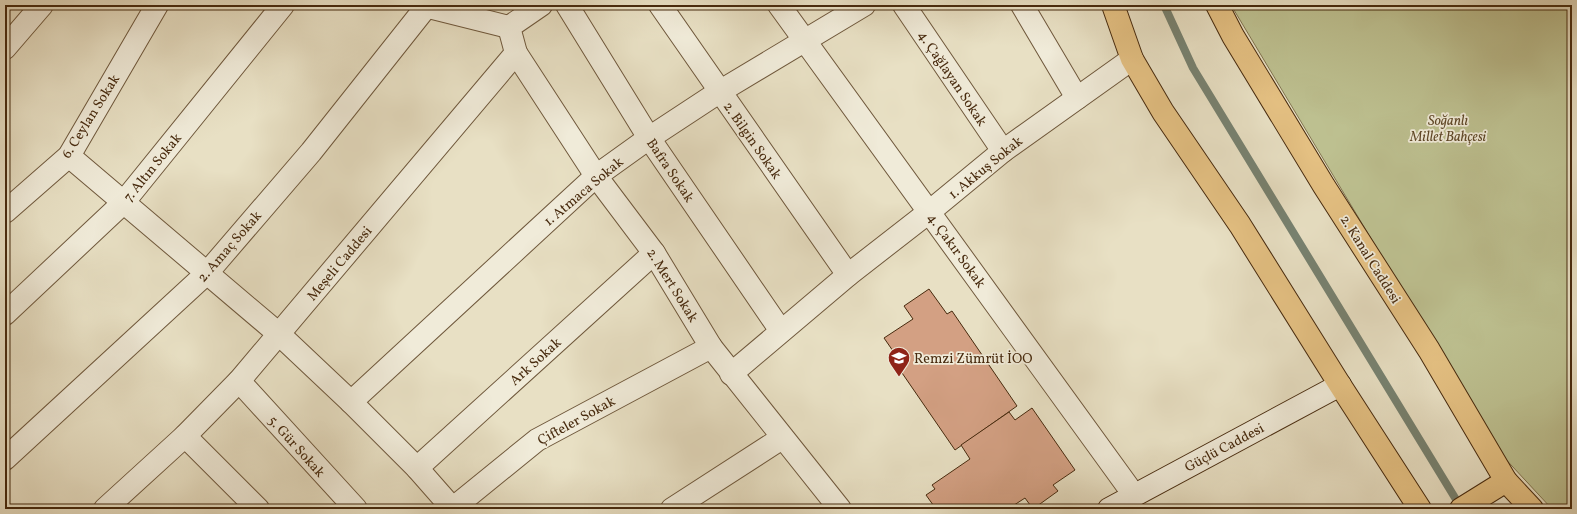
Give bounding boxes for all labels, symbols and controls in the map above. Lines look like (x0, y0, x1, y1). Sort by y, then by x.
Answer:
street label: 4. Çağlayan Sokak (913, 27, 991, 131)
street label: 6. Ceylan Sokak (58, 71, 125, 163)
street label: 2. Bilgin Sokak (718, 98, 786, 184)
park label: Soğanlı Millet Bahçesi (1409, 112, 1487, 147)
street label: 7. Altın Sokak (120, 129, 187, 206)
street label: 1. Akkuş Sokak (945, 132, 1027, 204)
street label: Bafra Sokak (641, 135, 698, 207)
street label: 1. Atmaca Sokak (540, 153, 628, 231)
street label: 2. Amaç Sokak (194, 207, 267, 287)
street label: 4. Çakır Sokak (922, 210, 990, 293)
street label: 2. Kanal Caddesi (1335, 212, 1405, 308)
street label: Meşeli Caddesi (303, 223, 377, 305)
street label: 2. Mert Sokak (641, 245, 702, 327)
street label: Ark Sokak (506, 334, 566, 390)
school or university icon: Remzi Zümrüt İOO (886, 345, 912, 378)
place label: Remzi Zümrüt İOO (914, 350, 1032, 369)
street label: Çifteler Sokak (534, 392, 619, 451)
street label: 5. Gür Sokak (263, 412, 329, 482)
street label: Güçlü Caddesi (1182, 419, 1268, 477)

